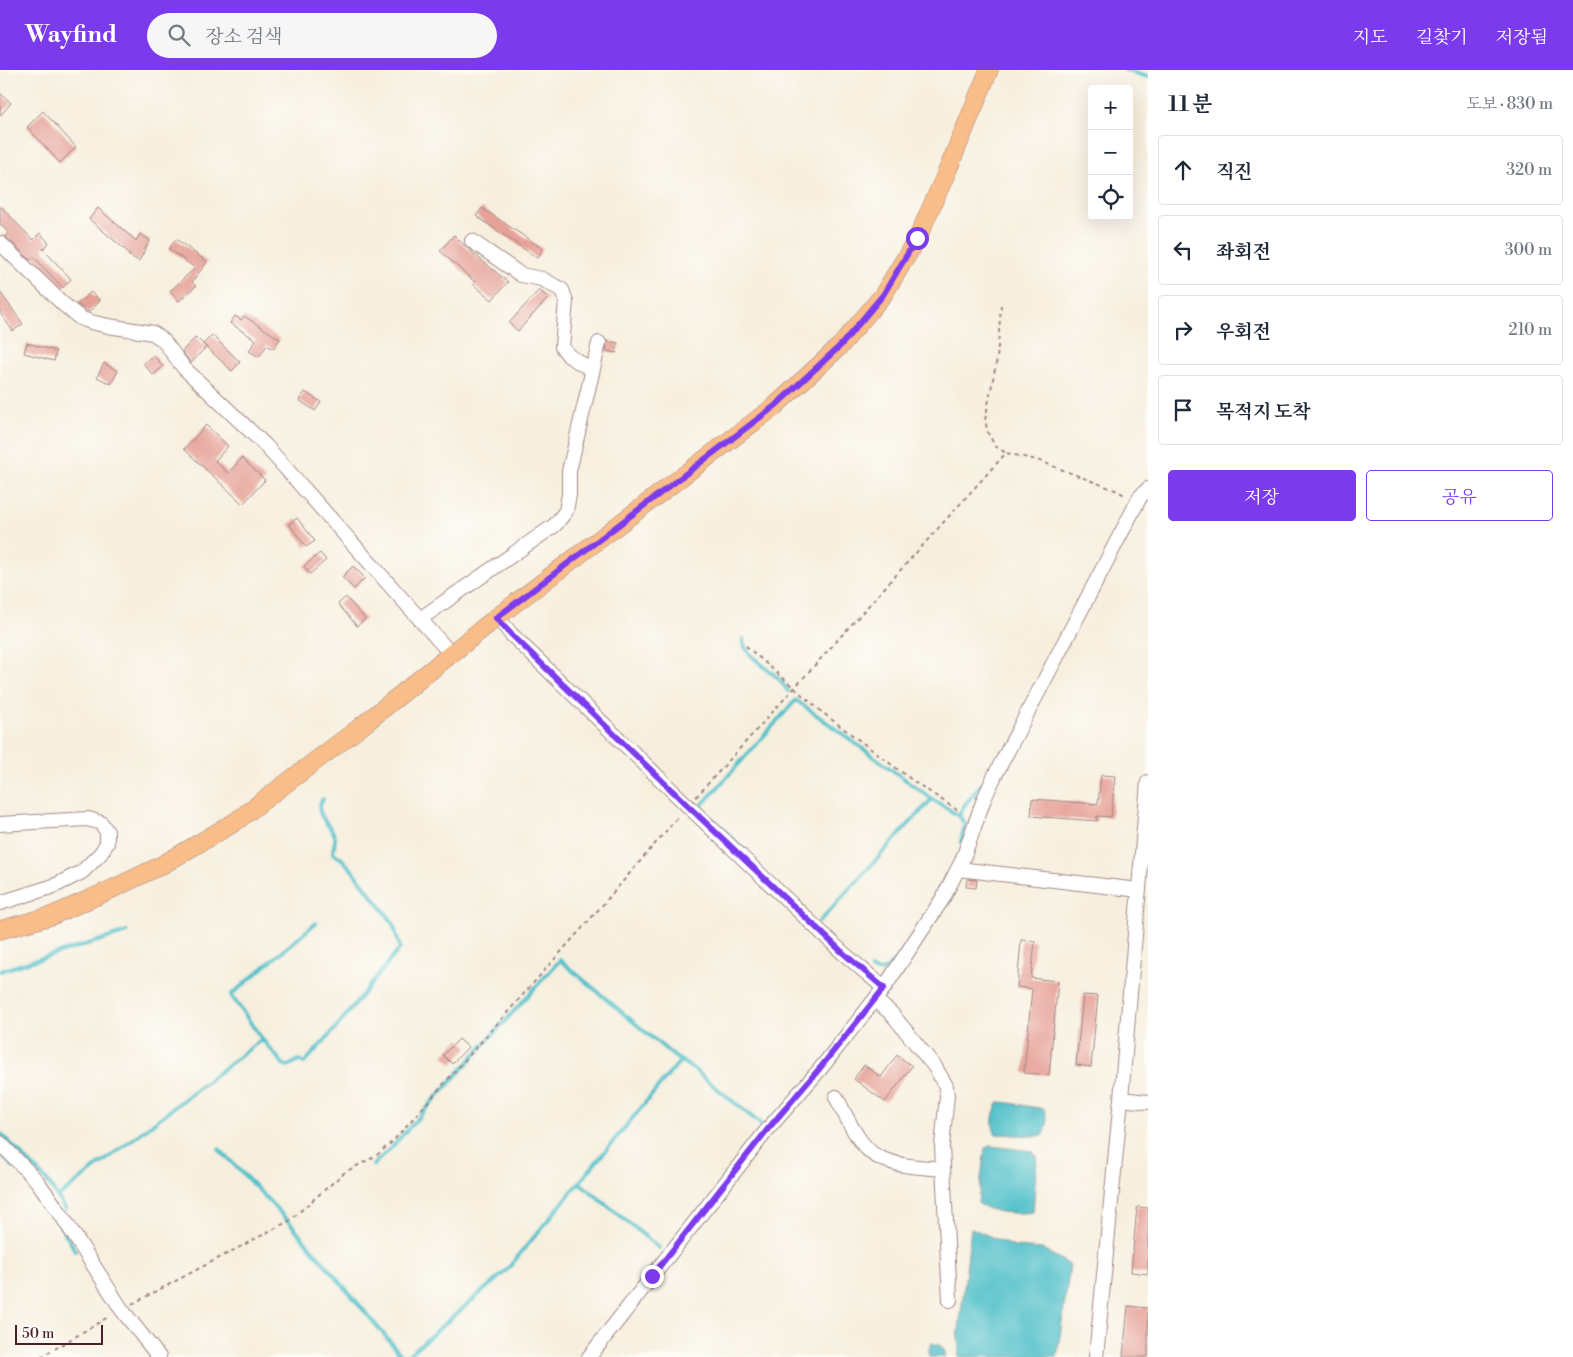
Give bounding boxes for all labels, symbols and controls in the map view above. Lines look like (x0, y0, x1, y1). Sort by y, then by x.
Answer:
search box (147, 13, 497, 58)
text: Wayfind (25, 20, 117, 50)
icon: search (165, 21, 193, 49)
text: 장소 검색 (205, 25, 282, 49)
text: 지도 (1353, 26, 1388, 49)
text: 길찾기 (1416, 26, 1468, 49)
text: 저장됨 (1496, 26, 1548, 49)
map controls (1088, 85, 1133, 220)
button: + (1088, 85, 1133, 130)
text: 11 분 (1168, 92, 1212, 118)
text: 도보 · 830 m (1466, 94, 1553, 114)
button: − (1088, 130, 1133, 175)
icon: ahead (1169, 156, 1197, 184)
text: 직진 (1216, 160, 1253, 184)
text: 320 m (1506, 160, 1552, 180)
button: locate (1088, 175, 1133, 220)
route start (906, 227, 929, 250)
icon: left (1169, 236, 1197, 264)
text: 좌회전 (1216, 240, 1271, 264)
text: 300 m (1505, 240, 1552, 260)
icon: right (1169, 316, 1197, 344)
text: 우회전 (1216, 320, 1271, 344)
text: 210 m (1508, 320, 1552, 340)
icon: arrive (1169, 396, 1197, 424)
text: 목적지 도착 (1216, 400, 1311, 424)
button: 저장 (1168, 470, 1356, 521)
button: 공유 (1366, 470, 1553, 521)
route end (641, 1265, 664, 1288)
scale bar (15, 1322, 102, 1345)
text: 50 m (22, 1325, 54, 1343)

